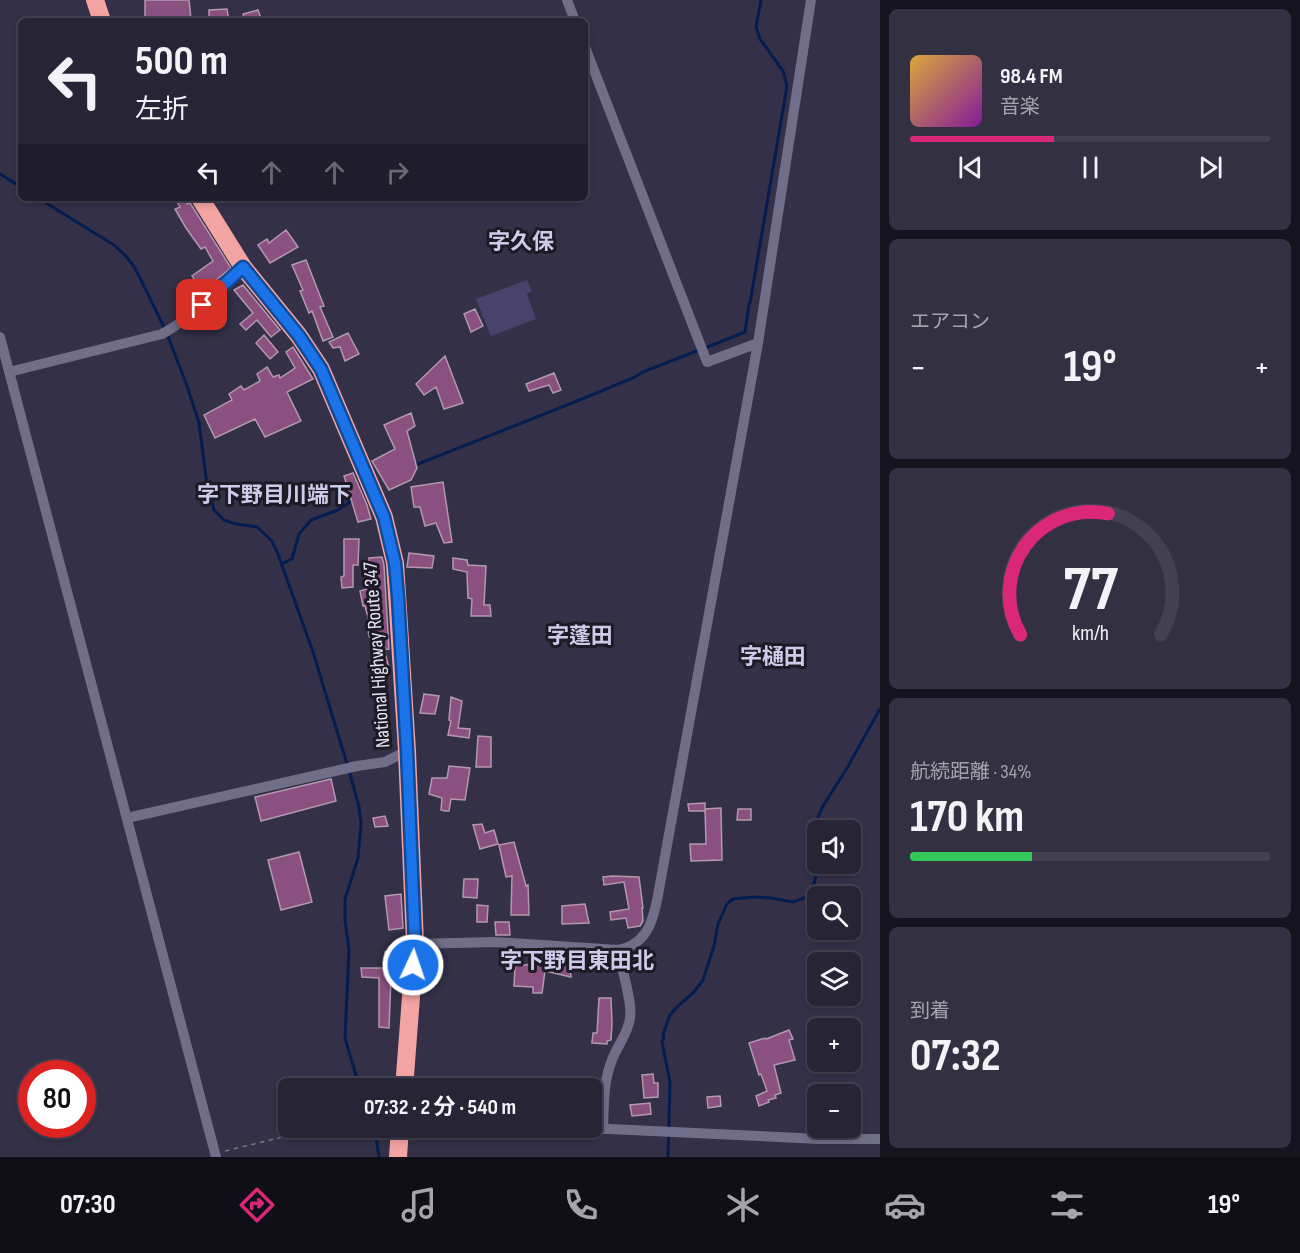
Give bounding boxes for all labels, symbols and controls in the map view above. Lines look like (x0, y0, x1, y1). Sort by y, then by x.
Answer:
text: 500 m (135, 36, 228, 87)
icon: left (36, 42, 114, 120)
text: 98.4 FM (1000, 63, 1063, 90)
text: 左折 (135, 94, 189, 126)
text: 音楽 (1000, 95, 1040, 119)
icon: previous (954, 151, 987, 184)
icon: pause (1074, 151, 1107, 184)
icon: next (1194, 151, 1227, 184)
icon: left (192, 156, 225, 189)
icon: ahead (255, 156, 288, 189)
icon: ahead (318, 156, 351, 189)
icon: right (381, 156, 414, 189)
district label: 字久保 (488, 229, 554, 256)
pin (176, 279, 227, 330)
icon: arrive (185, 288, 218, 321)
text: エアコン (910, 310, 990, 334)
text: 19° (1063, 340, 1117, 395)
text: − (910, 348, 926, 388)
text: + (1254, 348, 1270, 388)
district label: 字下野目川端下 (197, 482, 351, 509)
text: 77 (1063, 554, 1118, 629)
street label: National Highway Route 347 (359, 561, 395, 749)
text: km/h (1071, 622, 1109, 647)
district label: 字蓬田 (547, 623, 613, 650)
district label: 字樋田 (740, 644, 806, 671)
text: 航続距離 · 34% (910, 760, 1032, 784)
text: 170 km (910, 790, 1024, 845)
map controls (807, 820, 861, 1138)
button: sound (807, 820, 861, 874)
button: search (807, 886, 861, 940)
position arrow (381, 933, 445, 997)
district label: 字下野目東田北 (500, 948, 654, 975)
button: layers (807, 952, 861, 1006)
text: 到着 (910, 999, 950, 1023)
button: + (807, 1018, 861, 1072)
text: 07:32 (910, 1029, 1001, 1084)
speed limit sign: 80 (18, 1060, 96, 1138)
button: − (807, 1084, 861, 1138)
text: 07:32 · 2 分 · 540 m (364, 1094, 516, 1121)
icon: directions (236, 1184, 278, 1226)
icon: music (398, 1184, 440, 1226)
icon: phone (560, 1184, 602, 1226)
icon: climate (722, 1184, 764, 1226)
icon: car (884, 1184, 926, 1226)
icon: filters (1046, 1184, 1088, 1226)
text: 07:30 (60, 1189, 115, 1221)
text: 19° (1208, 1189, 1240, 1221)

